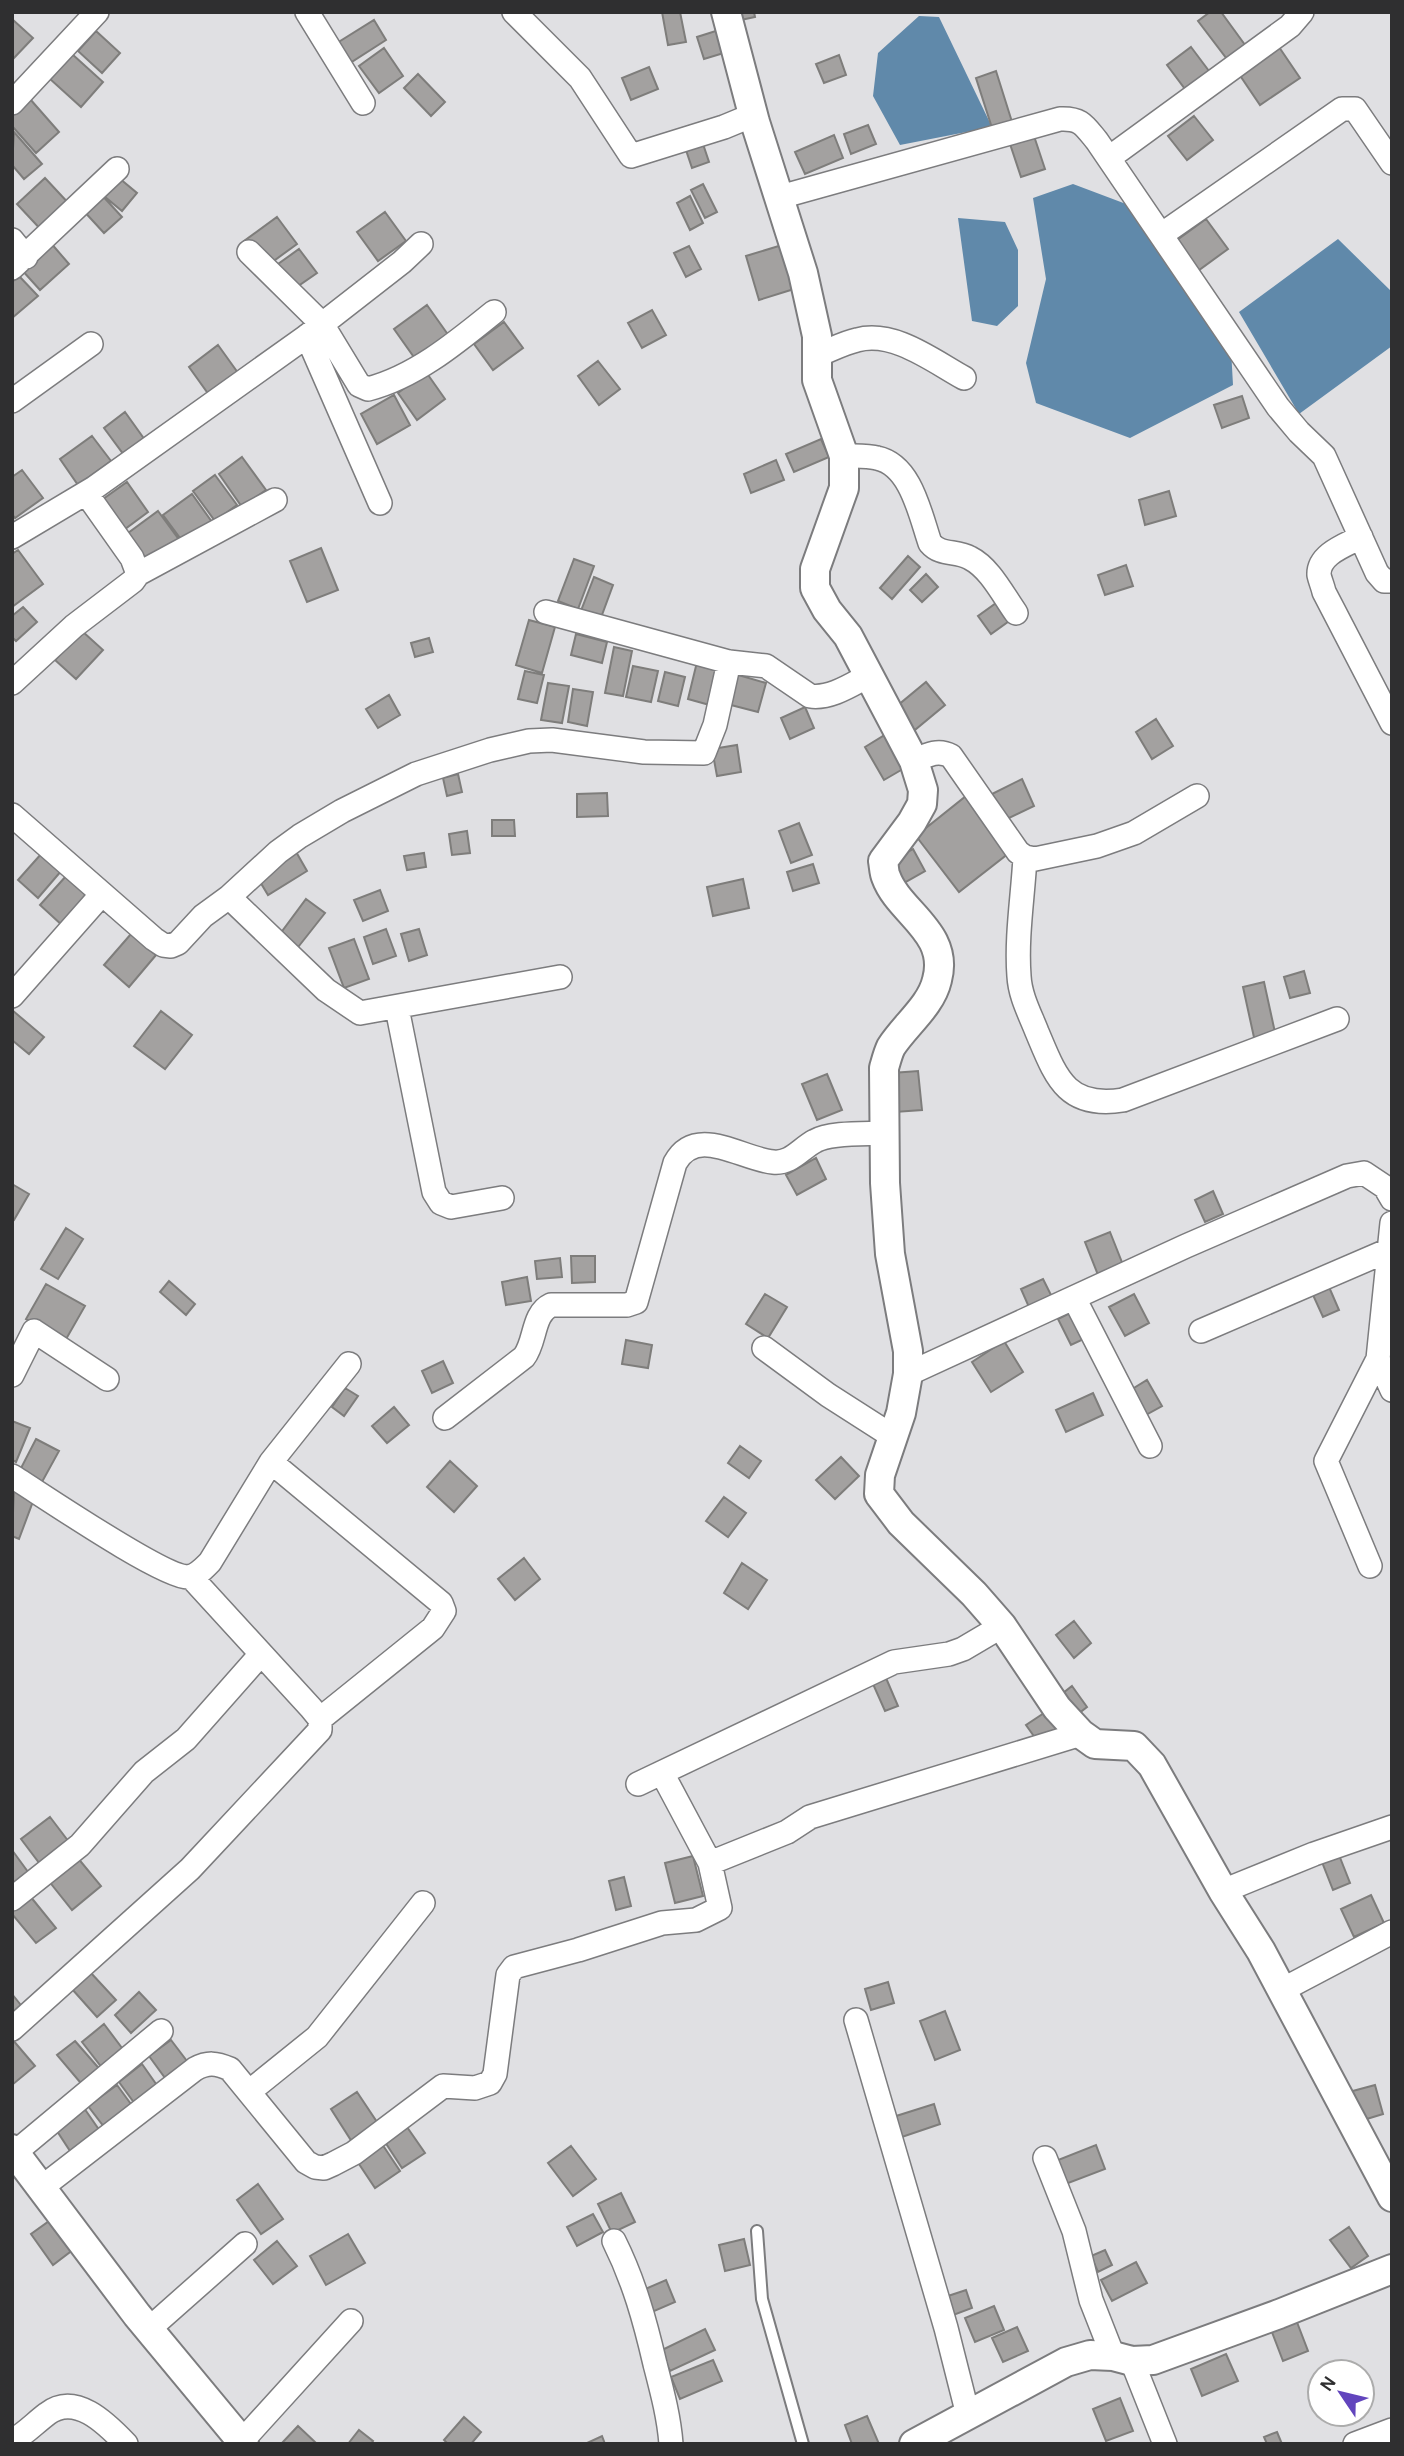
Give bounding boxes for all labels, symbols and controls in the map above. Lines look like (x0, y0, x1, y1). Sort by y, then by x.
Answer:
north arrow (1306, 2358, 1376, 2428)
text: N (1315, 2372, 1341, 2396)

